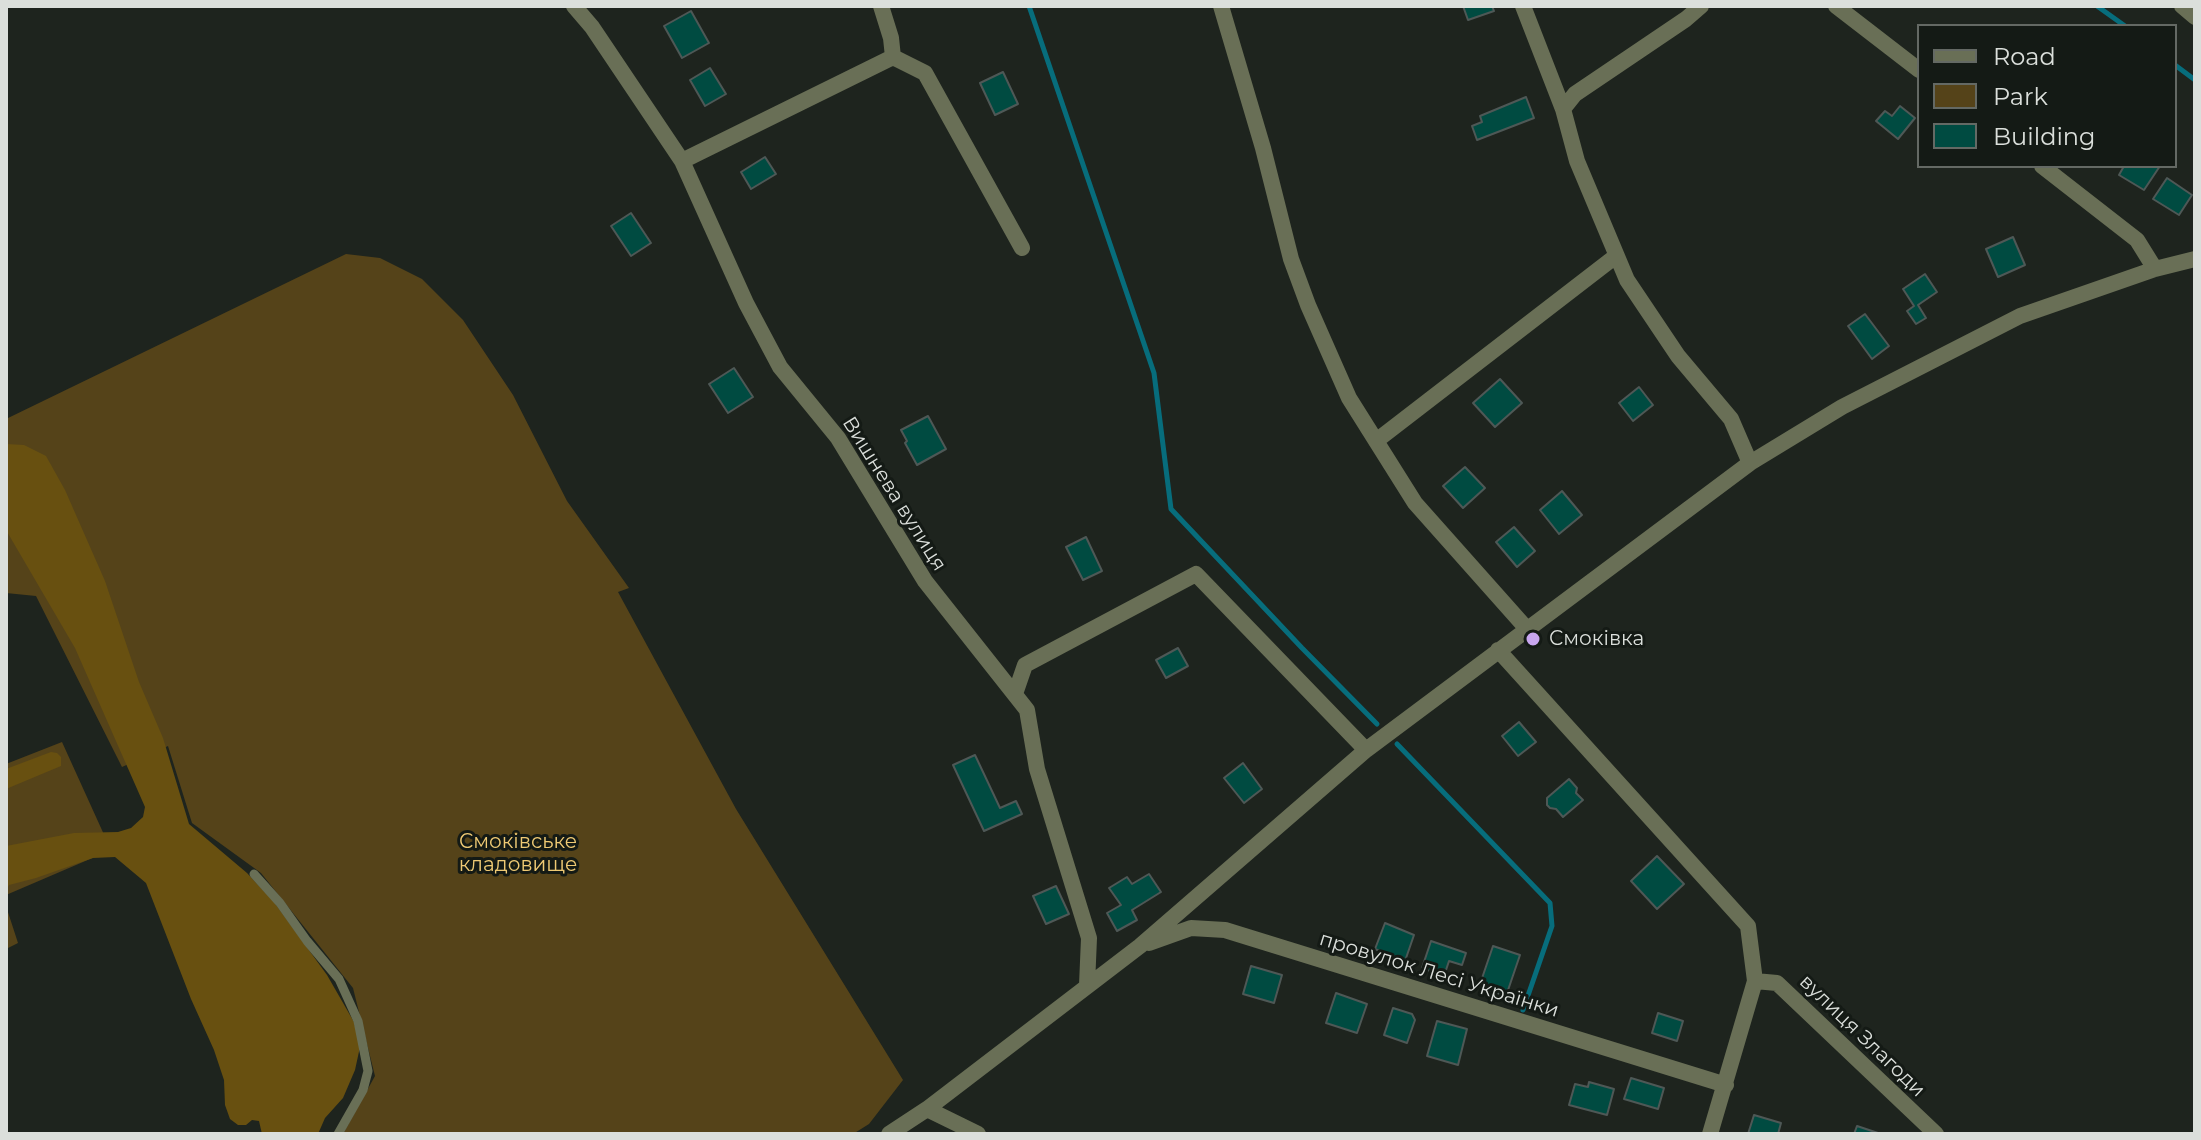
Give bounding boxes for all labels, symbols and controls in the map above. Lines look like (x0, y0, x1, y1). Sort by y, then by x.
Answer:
legend (1917, 24, 2177, 168)
text: Road (1993, 42, 2056, 71)
text: Park (1993, 82, 2048, 111)
text: Building (1993, 122, 2096, 151)
street label: Вишнева вулиця (837, 412, 951, 576)
place label: Смоківка (1549, 627, 1644, 651)
marker: Смоківка (1524, 630, 1542, 648)
park label: Смоківське кладовище (459, 830, 577, 877)
street label: провулок Лесі Українки (1316, 927, 1562, 1023)
street label: вулиця Злагоди (1794, 970, 1930, 1102)

